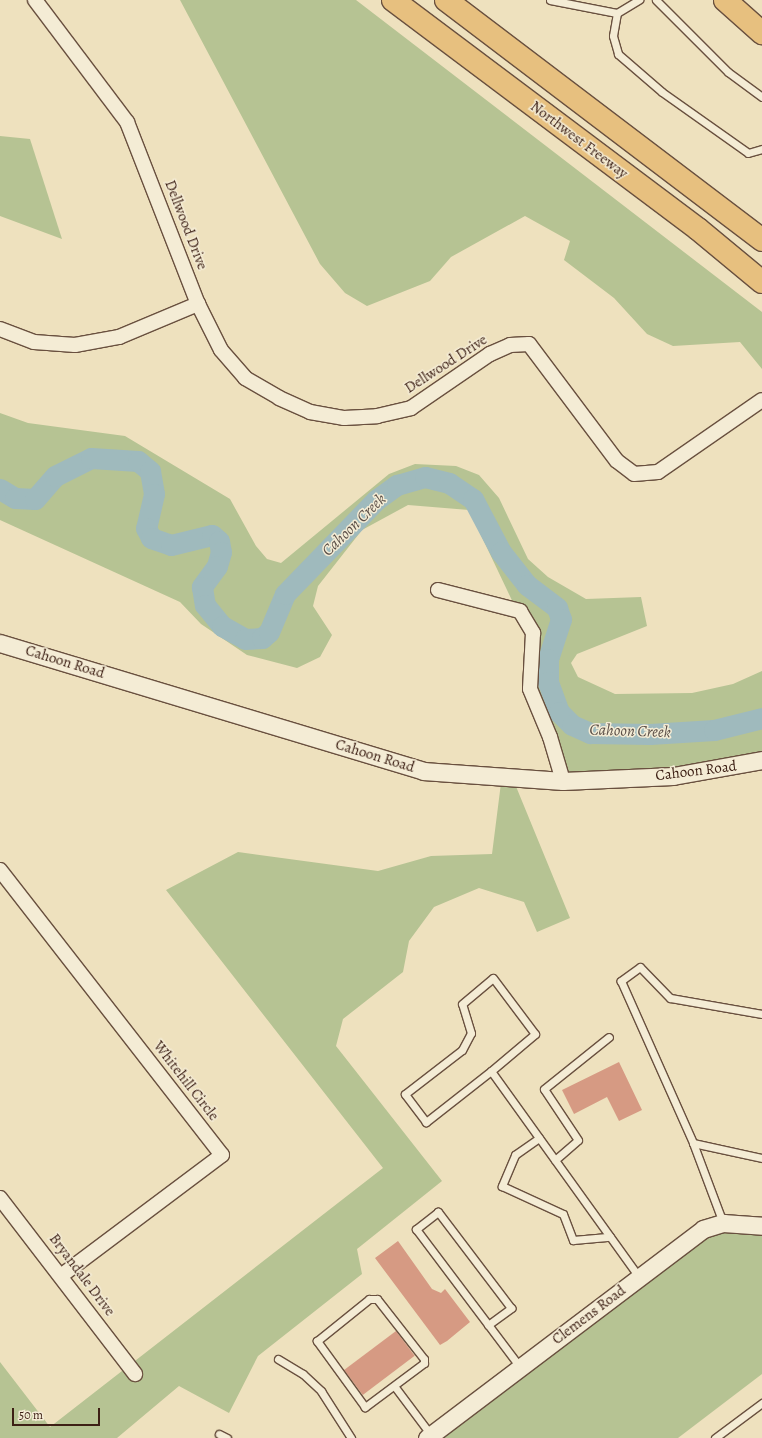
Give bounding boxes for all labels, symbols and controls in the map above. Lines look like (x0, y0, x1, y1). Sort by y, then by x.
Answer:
street label: Northwest Freeway (527, 97, 631, 183)
street label: Dellwood Drive (161, 178, 211, 272)
street label: Dellwood Drive (401, 331, 491, 397)
water label: Cahoon Creek (318, 490, 390, 560)
street label: Cahoon Road (23, 641, 107, 683)
water label: Cahoon Creek (589, 720, 671, 742)
street label: Cahoon Road (333, 735, 417, 777)
street label: Cahoon Road (654, 757, 738, 785)
street label: Whitehill Circle (149, 1038, 223, 1124)
street label: Bryandale Drive (45, 1230, 119, 1320)
street label: Clemens Road (549, 1282, 629, 1348)
scale bar (14, 1400, 102, 1426)
text: 50 m (19, 1407, 43, 1423)

